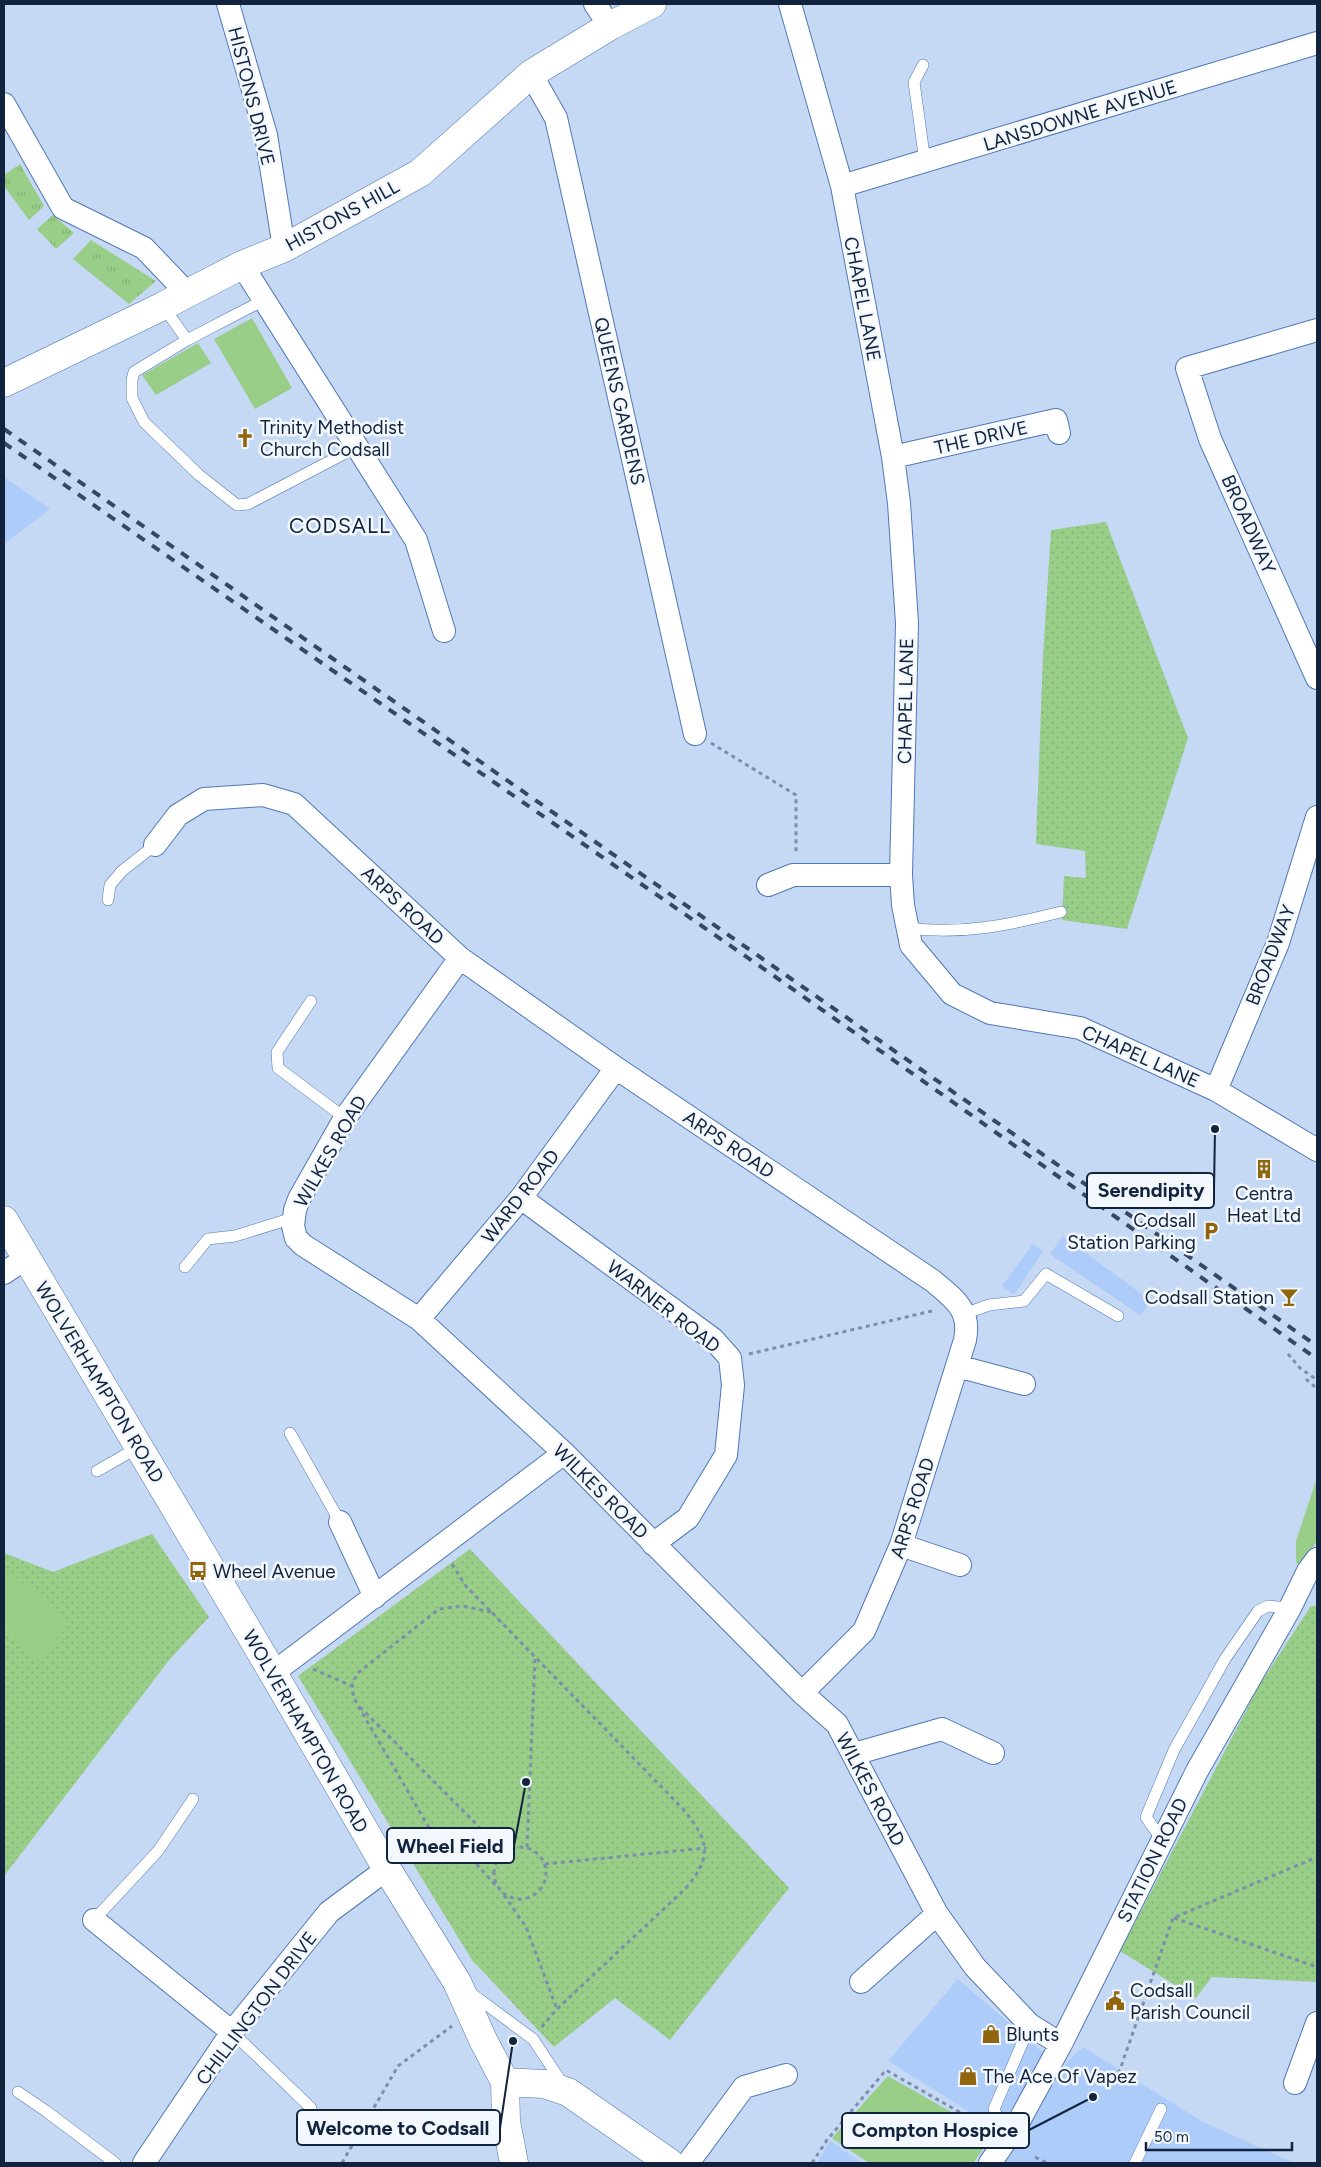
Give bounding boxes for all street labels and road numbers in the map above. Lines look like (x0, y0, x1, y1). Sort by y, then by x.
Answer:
street label: HISTONS DRIVE (223, 24, 280, 168)
street label: LANSDOWNE AVENUE (980, 75, 1180, 156)
street label: HISTONS HILL (281, 175, 403, 256)
street label: CHAPEL LANE (839, 235, 886, 363)
street label: QUEENS GARDENS (589, 315, 650, 487)
street label: THE DRIVE (932, 416, 1030, 459)
street label: BROADWAY (1217, 471, 1281, 578)
street label: CHAPEL LANE (893, 638, 918, 764)
street label: ARPS ROAD (357, 861, 449, 949)
street label: BROADWAY (1241, 901, 1300, 1009)
street label: CHAPEL LANE (1078, 1020, 1203, 1093)
street label: WILKES ROAD (289, 1091, 372, 1211)
street label: ARPS ROAD (679, 1106, 779, 1183)
street label: WARD ROAD (477, 1145, 564, 1248)
street label: WARNER ROAD (602, 1255, 725, 1358)
street label: WOLVERHAMPTON ROAD (30, 1278, 169, 1487)
street label: WILKES ROAD (548, 1439, 653, 1544)
street label: ARPS ROAD (885, 1455, 940, 1561)
street label: WOLVERHAMPTON ROAD (238, 1626, 373, 1837)
street label: WILKES ROAD (831, 1729, 910, 1850)
street label: STATION ROAD (1112, 1794, 1193, 1926)
street label: CHILLINGTON DRIVE (191, 1927, 322, 2090)

